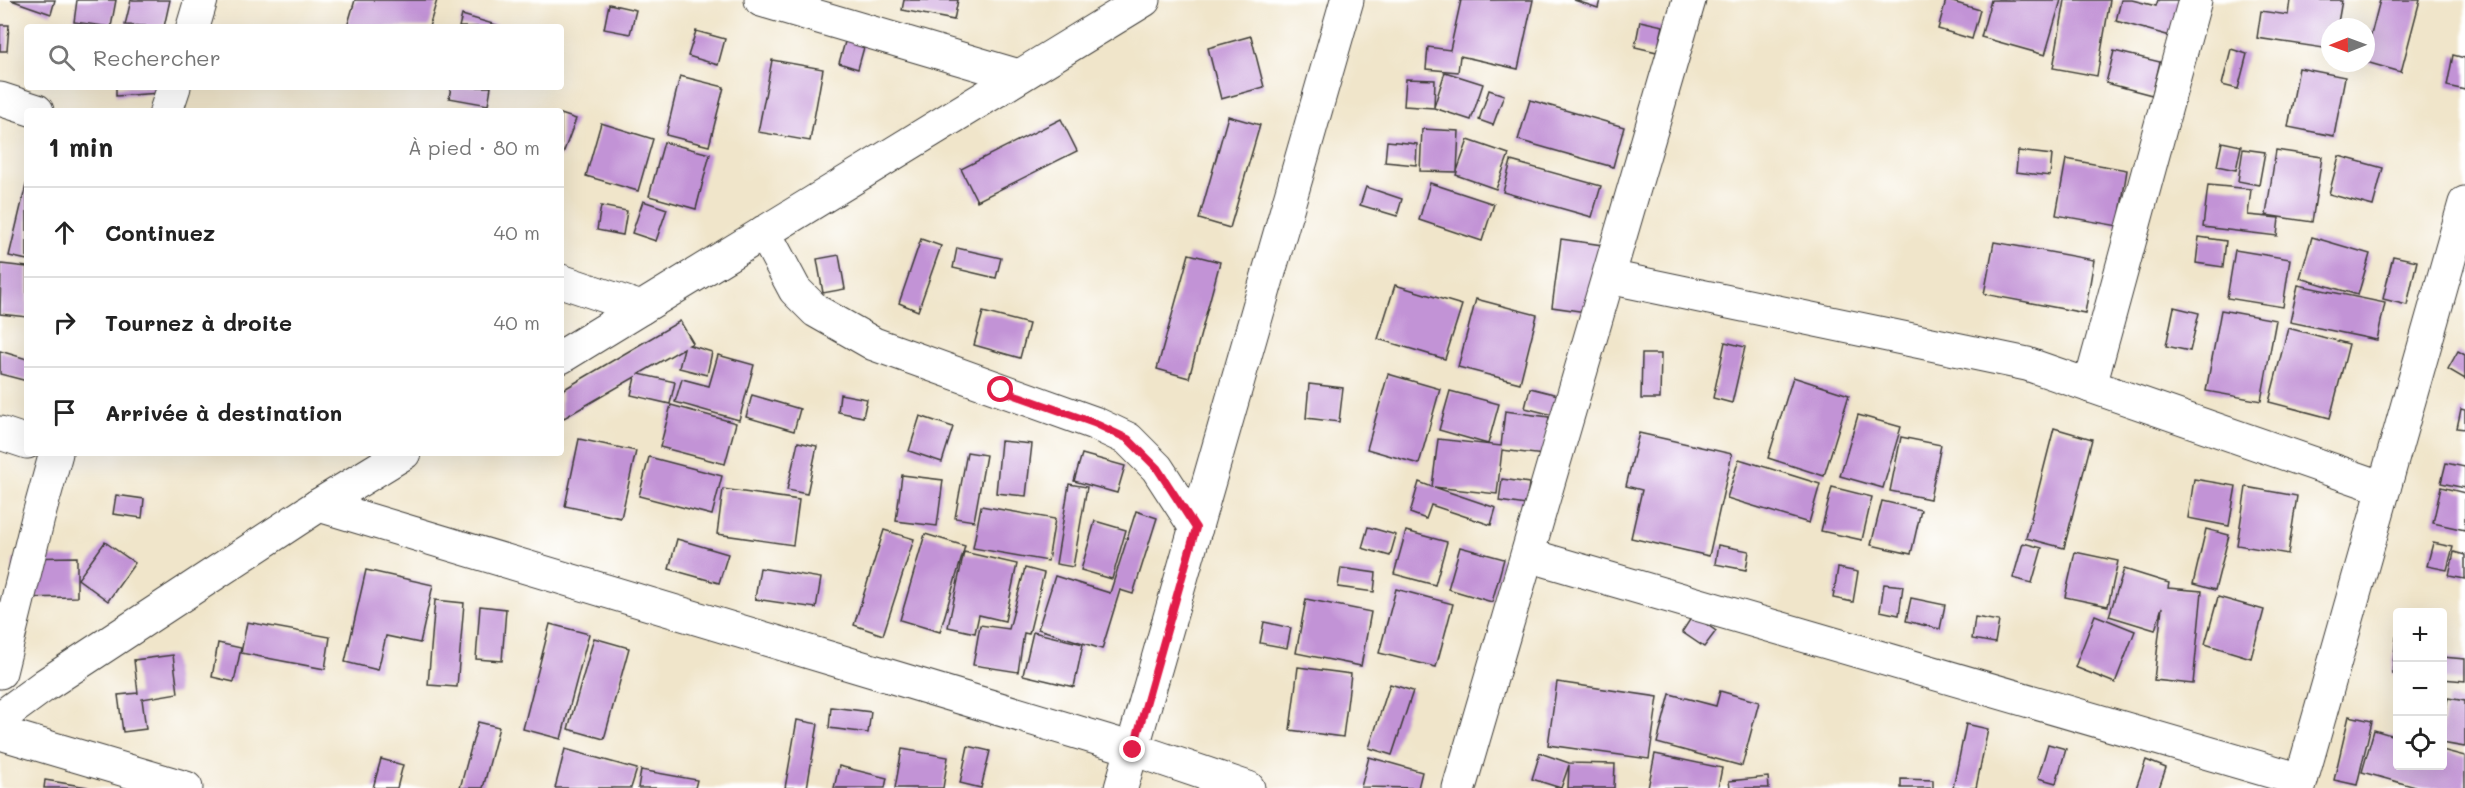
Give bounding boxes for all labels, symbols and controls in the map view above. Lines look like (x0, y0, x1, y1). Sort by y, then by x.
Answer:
north arrow (2321, 18, 2375, 72)
search box (24, 24, 564, 90)
icon: search (45, 41, 78, 74)
text: Rechercher (93, 43, 221, 72)
text: 1 min (48, 130, 113, 164)
text: À pied · 80 m (408, 134, 540, 160)
icon: ahead (48, 216, 81, 249)
text: Continuez (105, 218, 215, 247)
text: 40 m (494, 219, 540, 245)
icon: right (48, 306, 81, 339)
text: Tournez à droite (105, 308, 292, 337)
text: 40 m (494, 309, 540, 335)
route start (987, 376, 1013, 402)
icon: arrive (48, 396, 81, 429)
text: Arrivée à destination (105, 398, 342, 427)
map controls (2393, 608, 2447, 770)
button: + (2393, 608, 2447, 662)
button: − (2393, 662, 2447, 716)
button: locate (2393, 716, 2447, 770)
route end (1119, 736, 1145, 762)

